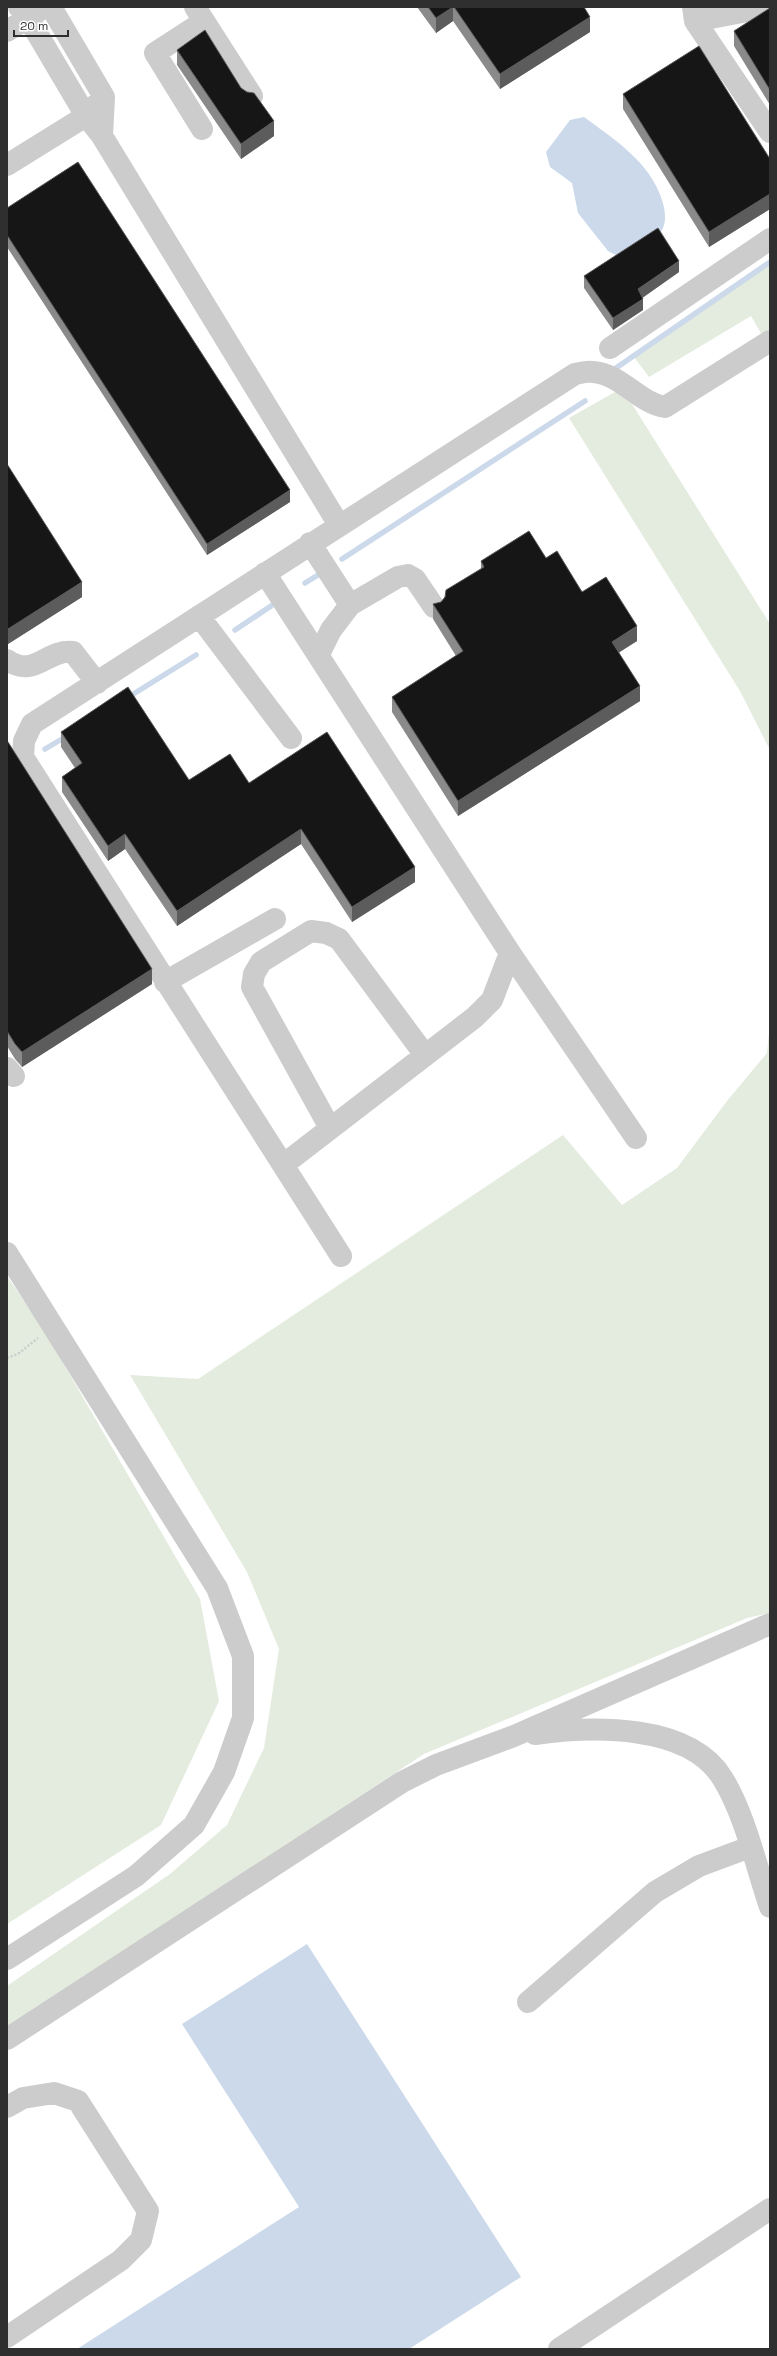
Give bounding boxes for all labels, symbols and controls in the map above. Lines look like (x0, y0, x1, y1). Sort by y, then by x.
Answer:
scale bar (14, 12, 68, 38)
text: 20 m (20, 18, 48, 34)

